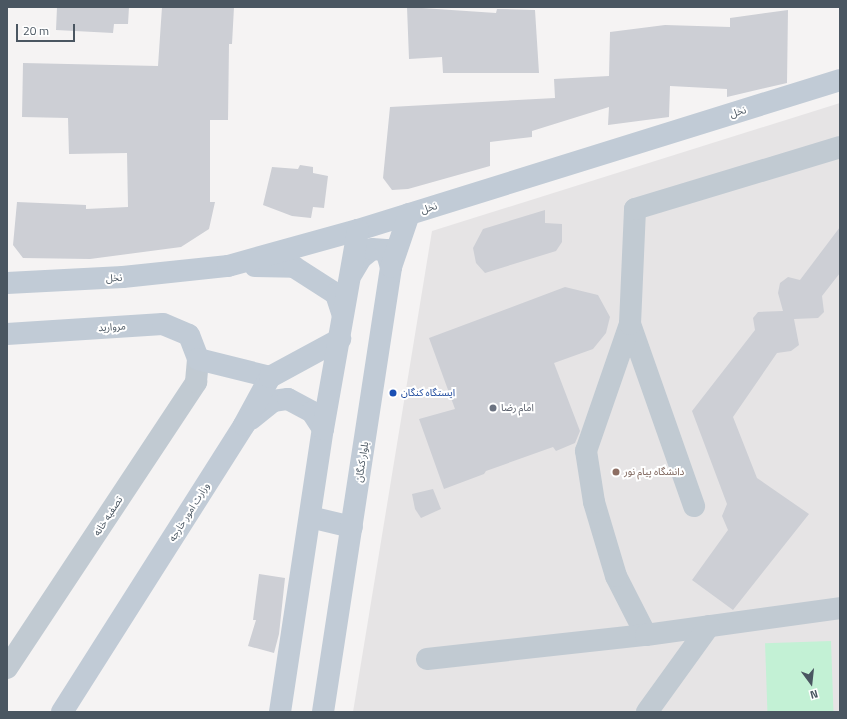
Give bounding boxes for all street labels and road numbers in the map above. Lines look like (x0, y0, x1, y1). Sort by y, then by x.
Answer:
street label: نخل (728, 104, 748, 120)
street label: نخل (419, 200, 439, 216)
street label: نخل (106, 272, 122, 284)
street label: مروارید (98, 320, 126, 334)
street label: بلوار کنگان (353, 441, 371, 483)
street label: وزارت امور خارجه (166, 480, 212, 544)
street label: تصفیه خانه (91, 494, 125, 538)

